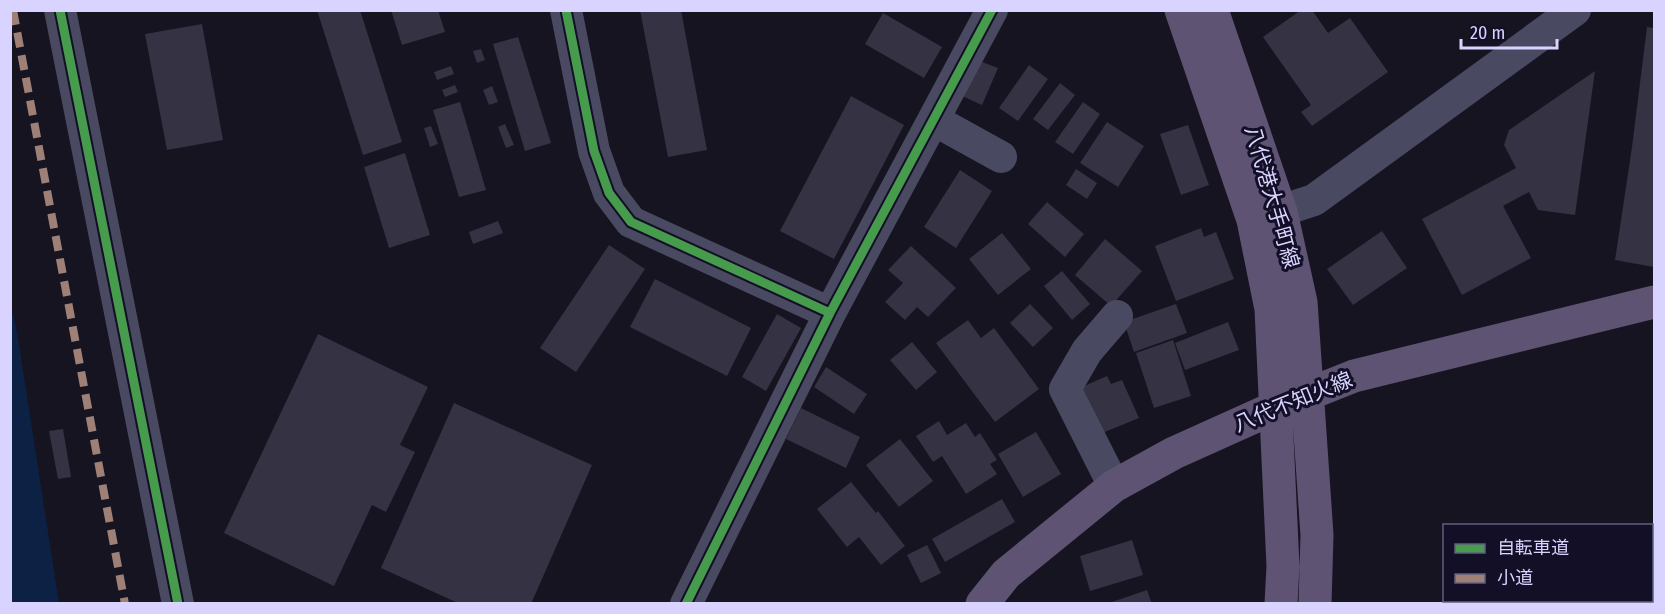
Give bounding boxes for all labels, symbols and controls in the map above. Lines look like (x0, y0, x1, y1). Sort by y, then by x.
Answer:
scale bar (1461, 12, 1557, 50)
text: 20 m (1470, 22, 1505, 44)
street label: 八代港大手町線 (1239, 123, 1305, 271)
street label: 八代不知火線 (1230, 366, 1356, 438)
legend (1443, 524, 1653, 602)
text: 自転車道 (1497, 537, 1569, 559)
text: 小道 (1497, 567, 1533, 589)

